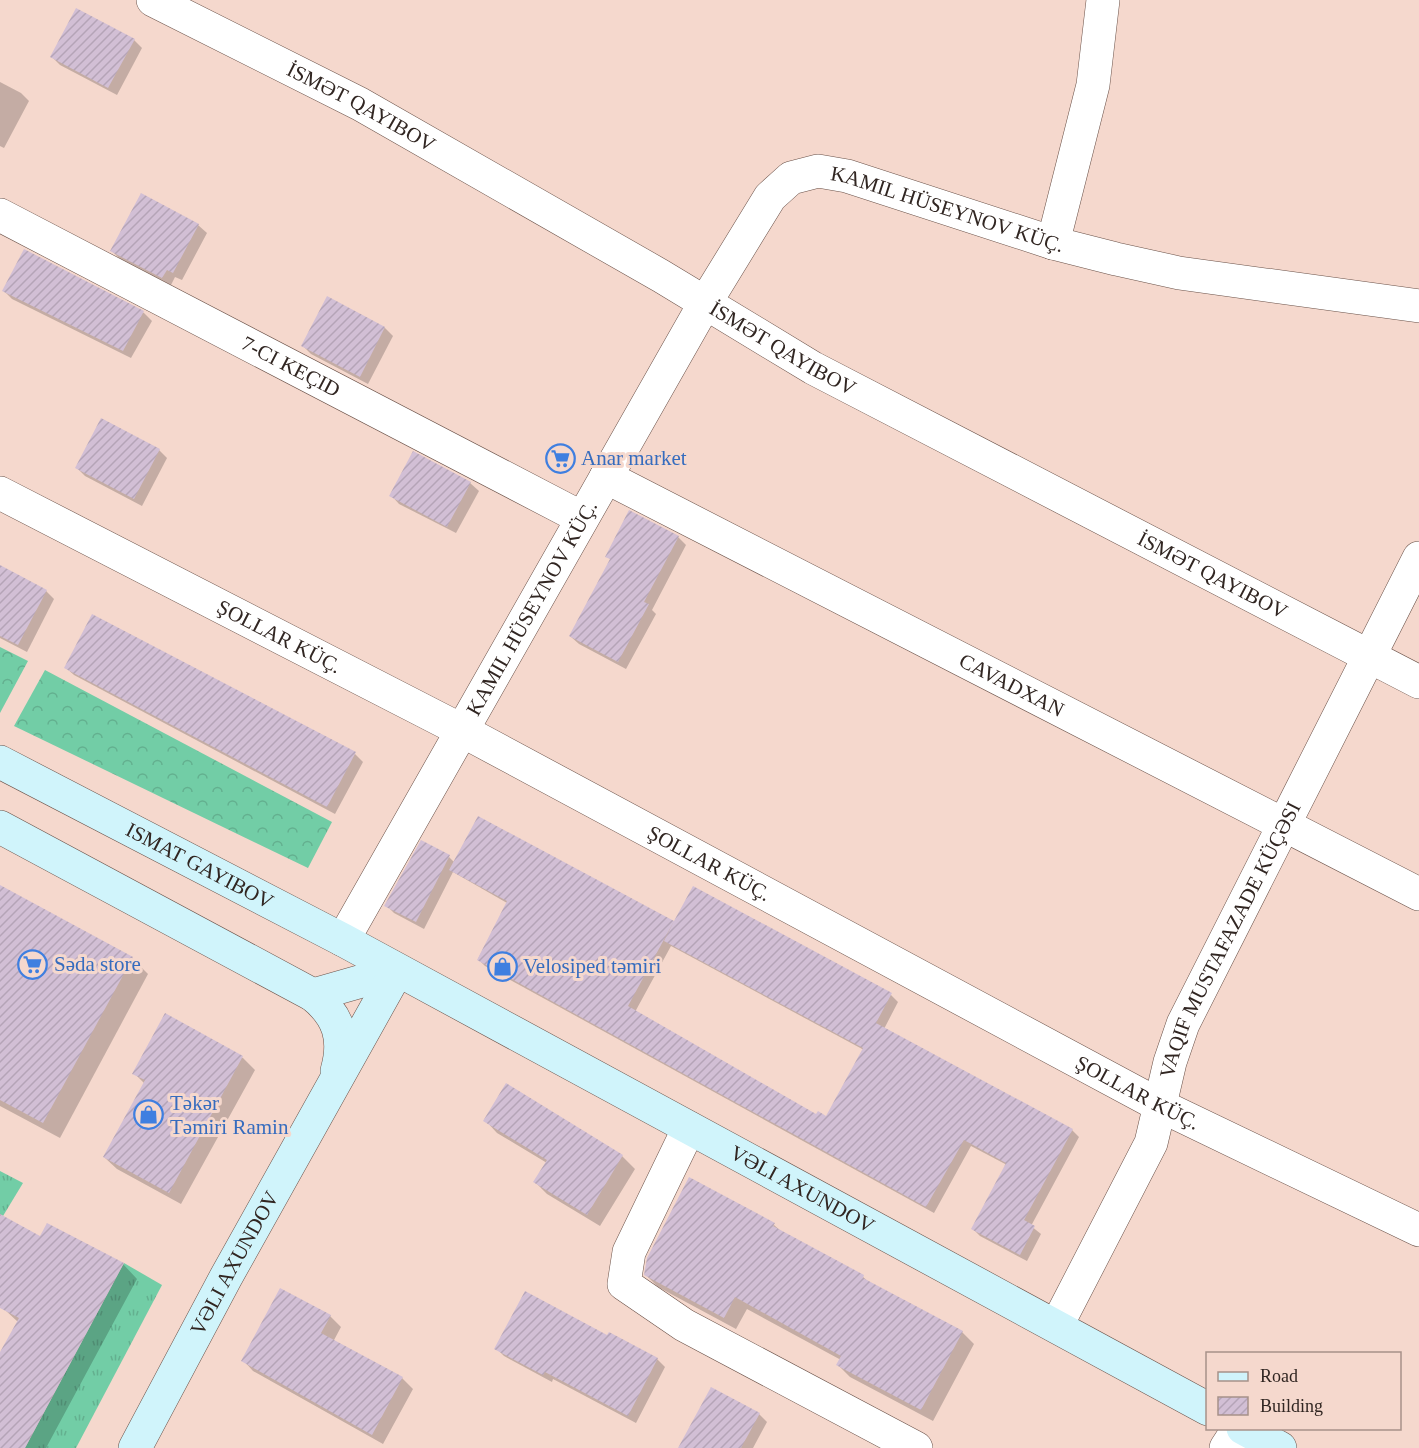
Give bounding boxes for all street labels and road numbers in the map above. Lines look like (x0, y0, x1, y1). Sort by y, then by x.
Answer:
street label: İSMƏT QAYIBOV (283, 57, 440, 157)
street label: KAMIL HÜSEYNOV KÜÇ. (829, 161, 1066, 257)
street label: İSMƏT QAYIBOV (705, 296, 860, 400)
street label: 7-CI KEÇID (238, 331, 344, 402)
street label: KAMIL HÜSEYNOV KÜÇ. (461, 496, 602, 720)
street label: İSMƏT QAYIBOV (1134, 526, 1291, 624)
street label: ŞOLLAR KÜÇ. (213, 595, 345, 678)
street label: CAVADXAN (955, 648, 1068, 722)
street label: VAQIF MUSTAFAZADE KÜÇƏSI (1155, 798, 1306, 1080)
street label: ISMAT GAYIBOV (122, 817, 278, 914)
street label: ŞOLLAR KÜÇ. (643, 820, 775, 906)
street label: ŞOLLAR KÜÇ. (1071, 1050, 1203, 1135)
street label: VƏLI AXUNDOV (726, 1140, 879, 1238)
street label: VƏLI AXUNDOV (185, 1187, 284, 1339)

